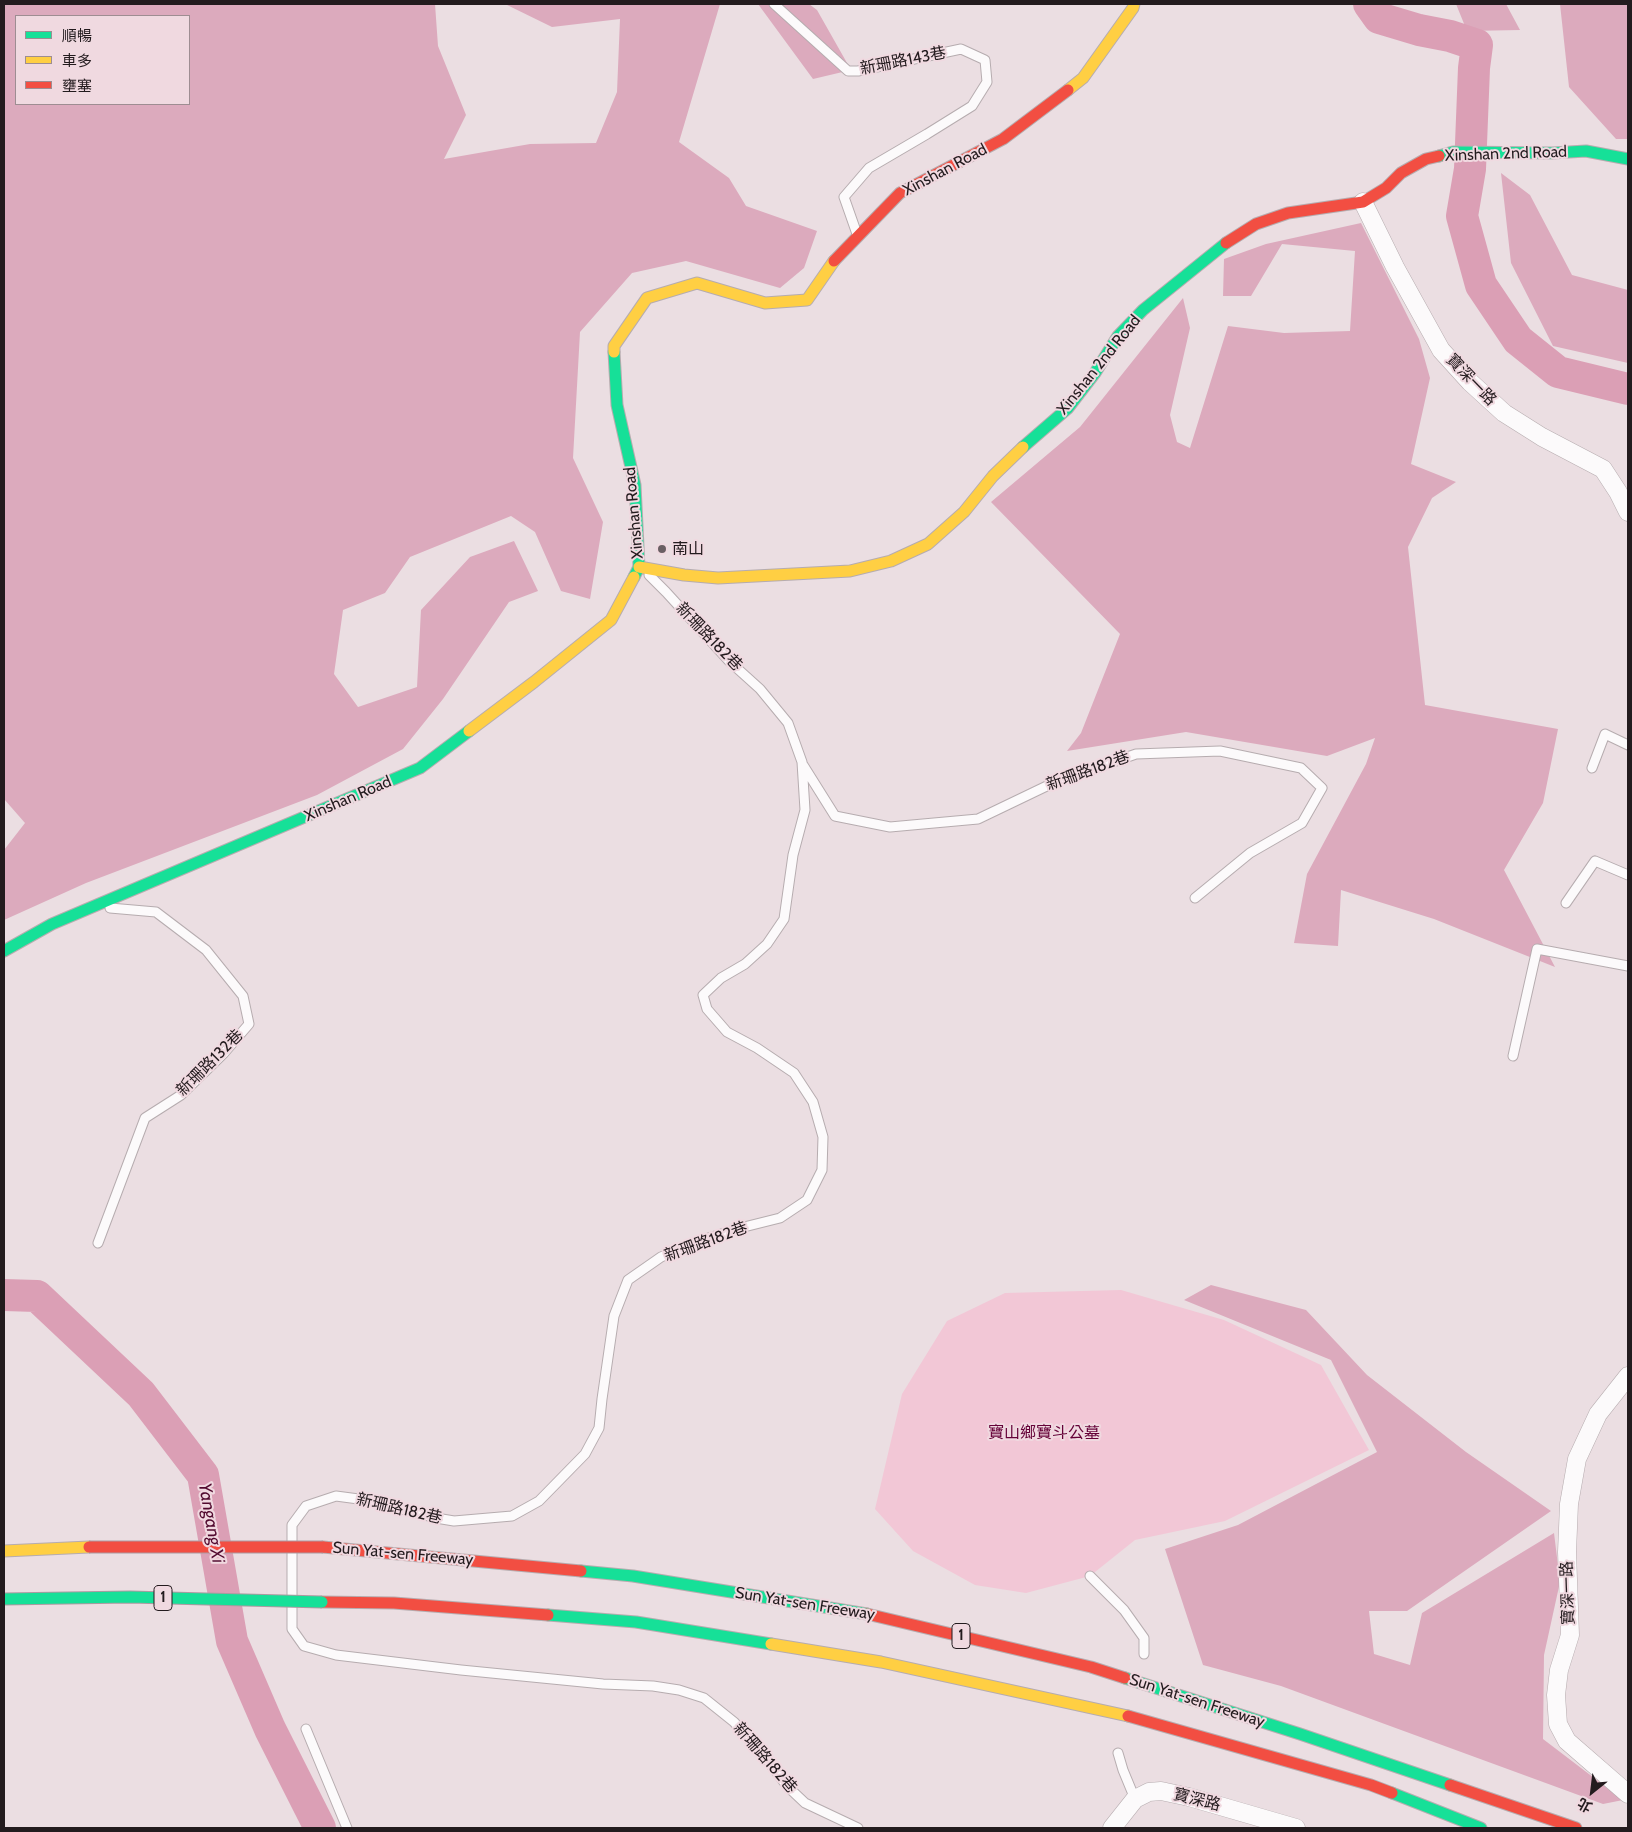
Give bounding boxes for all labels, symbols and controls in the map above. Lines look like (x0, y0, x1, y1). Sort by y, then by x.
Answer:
legend (15, 15, 190, 105)
text: 順暢 (62, 27, 92, 45)
street label: 新珊路143巷 (858, 43, 948, 79)
text: 車多 (62, 52, 92, 70)
text: 壅塞 (62, 77, 92, 95)
street label: Xinshan Road (900, 140, 990, 200)
street label: Xinshan 2nd Road (1445, 142, 1567, 166)
street label: Xinshan 2nd Road (1053, 311, 1145, 419)
street label: 寶深一路 (1442, 350, 1500, 410)
street label: Xinshan Road (620, 466, 648, 560)
place label: 南山 (672, 539, 704, 559)
marker: 南山 (656, 543, 668, 555)
street label: 新珊路182巷 (672, 599, 746, 675)
street label: 新珊路182巷 (1044, 747, 1132, 795)
street label: Xinshan Road (302, 772, 394, 826)
street label: 新珊路132巷 (173, 1026, 247, 1100)
street label: 新珊路182巷 (662, 1218, 750, 1266)
park label: 寶山鄉寶斗公墓 (988, 1423, 1100, 1443)
water label: Yangang Xi (193, 1481, 229, 1565)
street label: 新珊路182巷 (354, 1490, 444, 1528)
street label: Sun Yat-sen Freeway (332, 1538, 474, 1570)
street label: 寶深一路 (1557, 1561, 1579, 1625)
street label: Sun Yat-sen Freeway (734, 1583, 876, 1625)
road number: 1 (154, 1586, 172, 1610)
road number: 1 (952, 1624, 970, 1648)
street label: Sun Yat-sen Freeway (1127, 1670, 1267, 1732)
street label: 新珊路182巷 (729, 1719, 801, 1797)
north arrow (1567, 1767, 1617, 1817)
street label: 寶深路 (1171, 1785, 1223, 1815)
text: 北 (1574, 1794, 1595, 1816)

